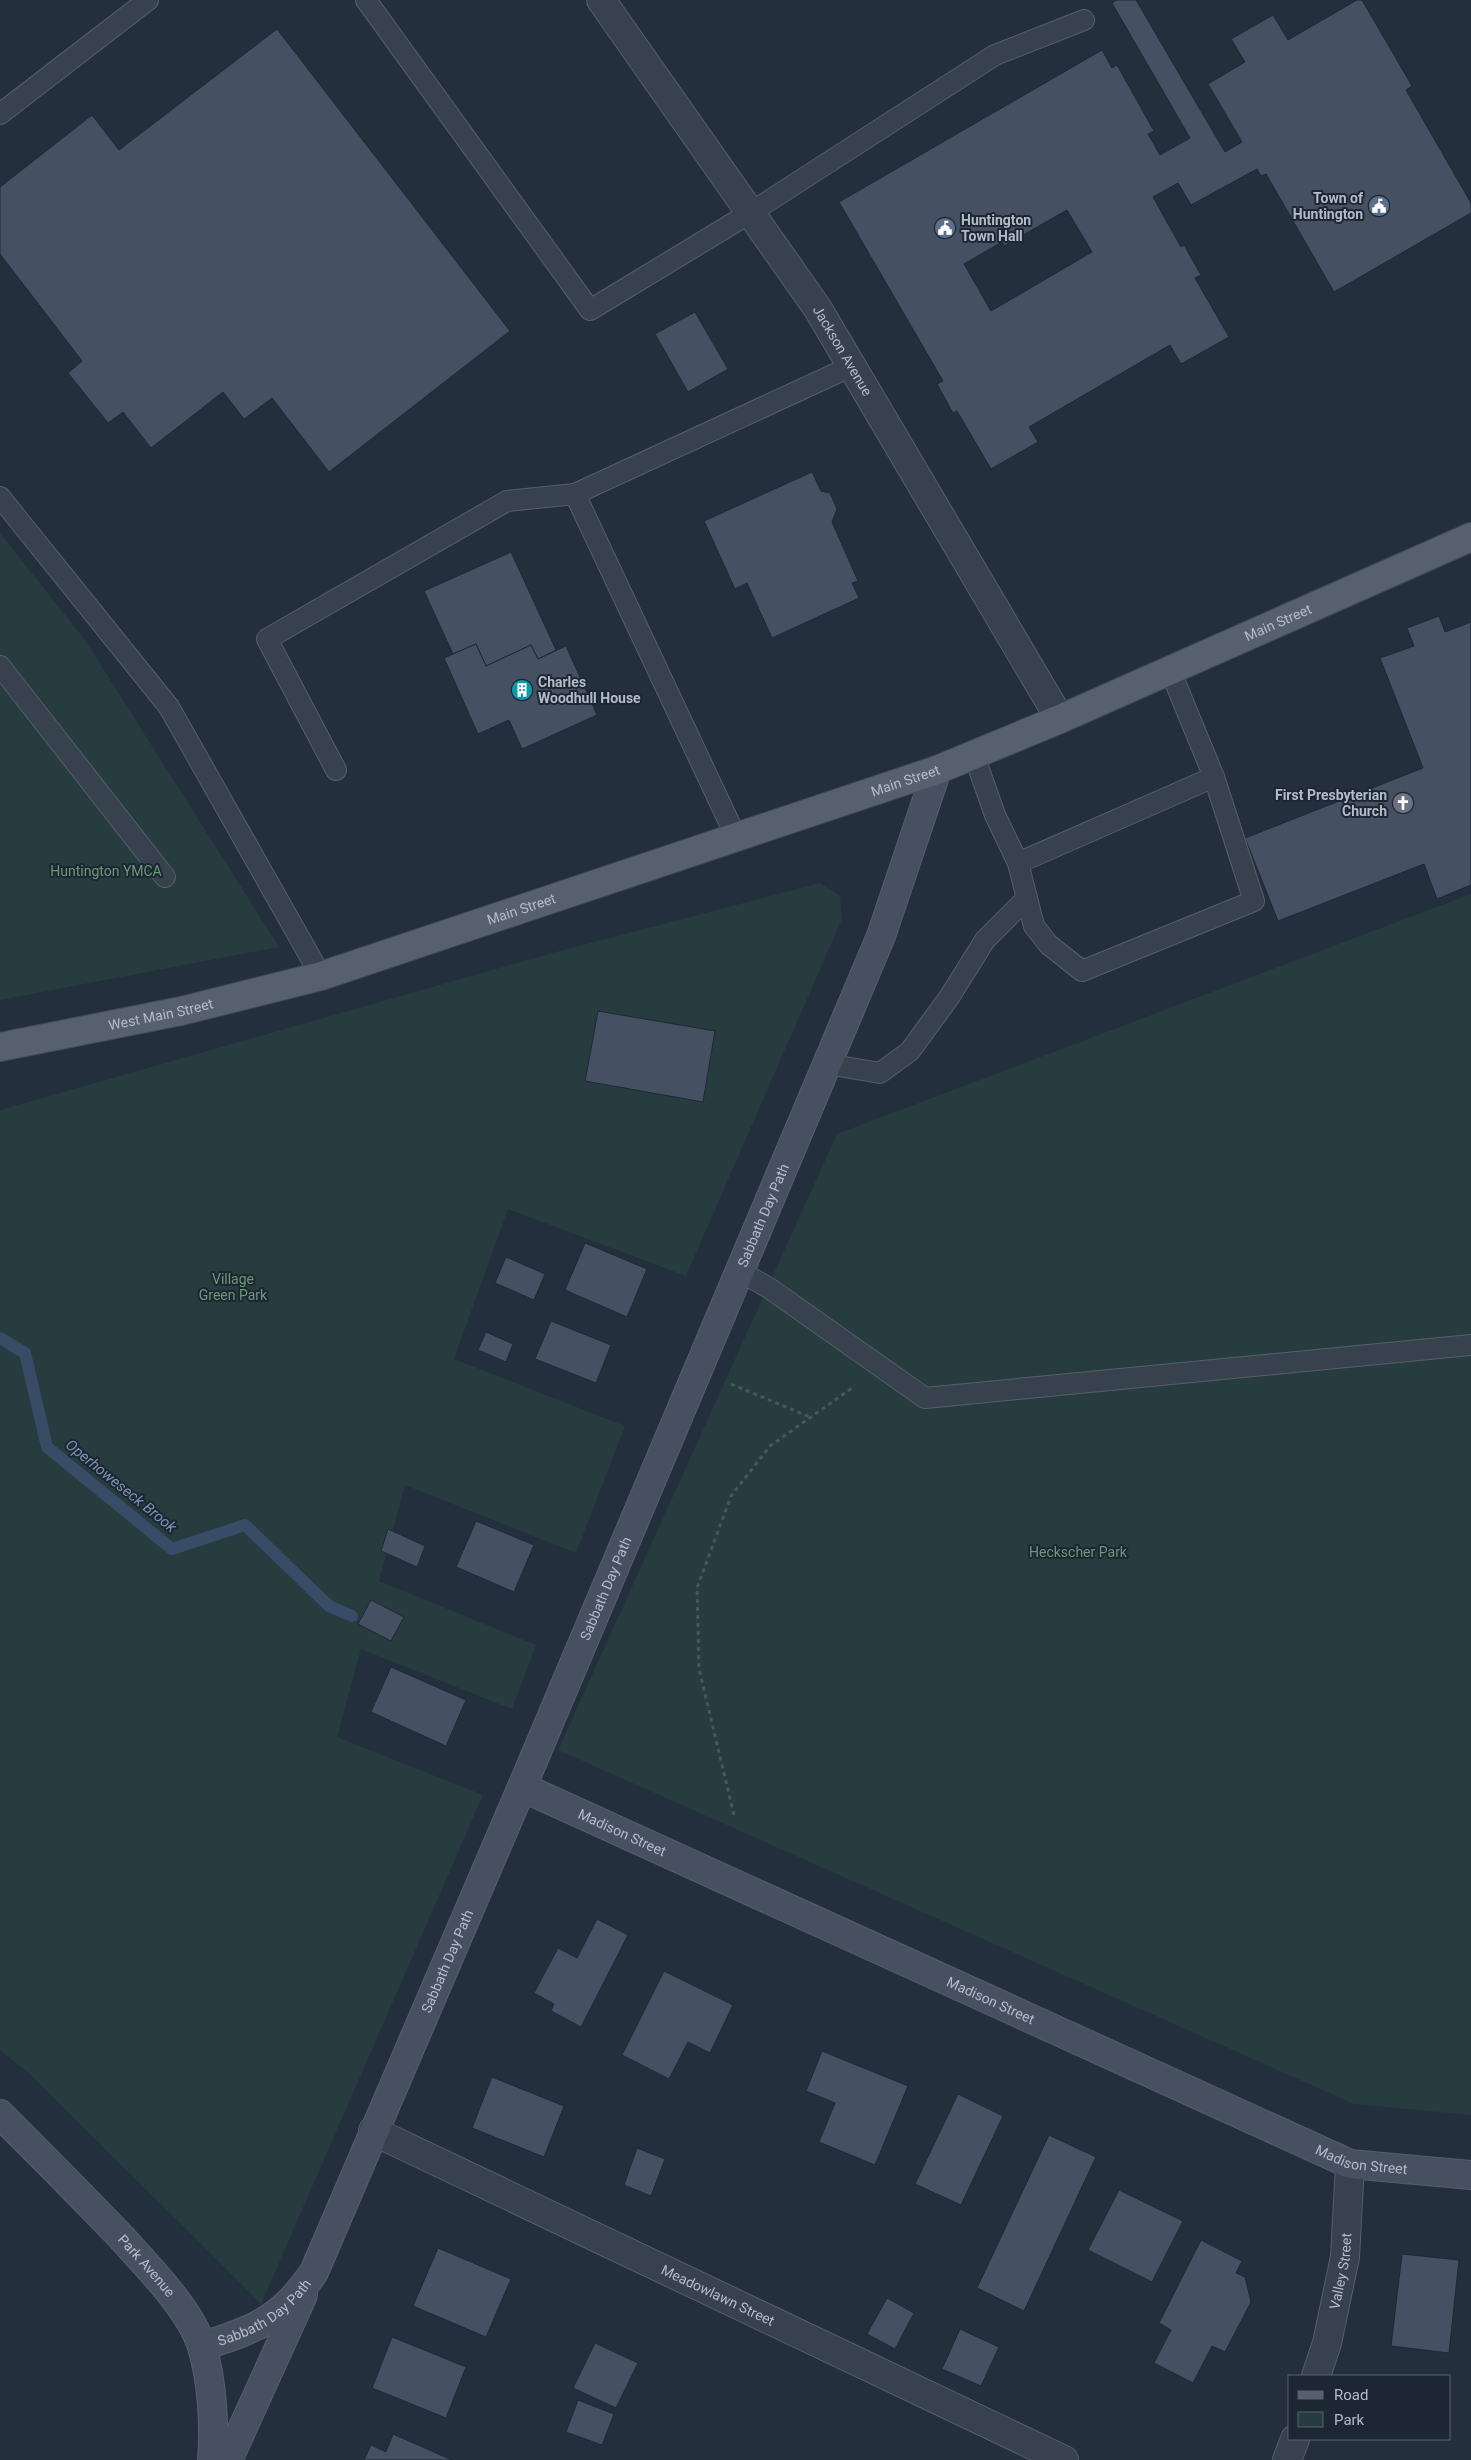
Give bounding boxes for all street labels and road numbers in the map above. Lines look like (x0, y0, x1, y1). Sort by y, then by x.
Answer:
street label: Jackson Avenue (810, 303, 875, 399)
street label: Main Street (1242, 600, 1314, 644)
street label: Main Street (869, 762, 943, 800)
street label: Main Street (485, 890, 558, 928)
street label: West Main Street (107, 995, 215, 1033)
street label: Sabbath Day Path (734, 1161, 792, 1269)
street label: Sabbath Day Path (577, 1534, 635, 1643)
street label: Madison Street (576, 1806, 669, 1860)
street label: Sabbath Day Path (418, 1907, 476, 2015)
street label: Madison Street (944, 1974, 1037, 2027)
street label: Madison Street (1313, 2141, 1408, 2177)
street label: Park Avenue (115, 2231, 178, 2300)
street label: Valley Street (1326, 2232, 1354, 2311)
street label: Meadowlawn Street (659, 2261, 777, 2329)
street label: Sabbath Day Path (216, 2276, 314, 2349)

